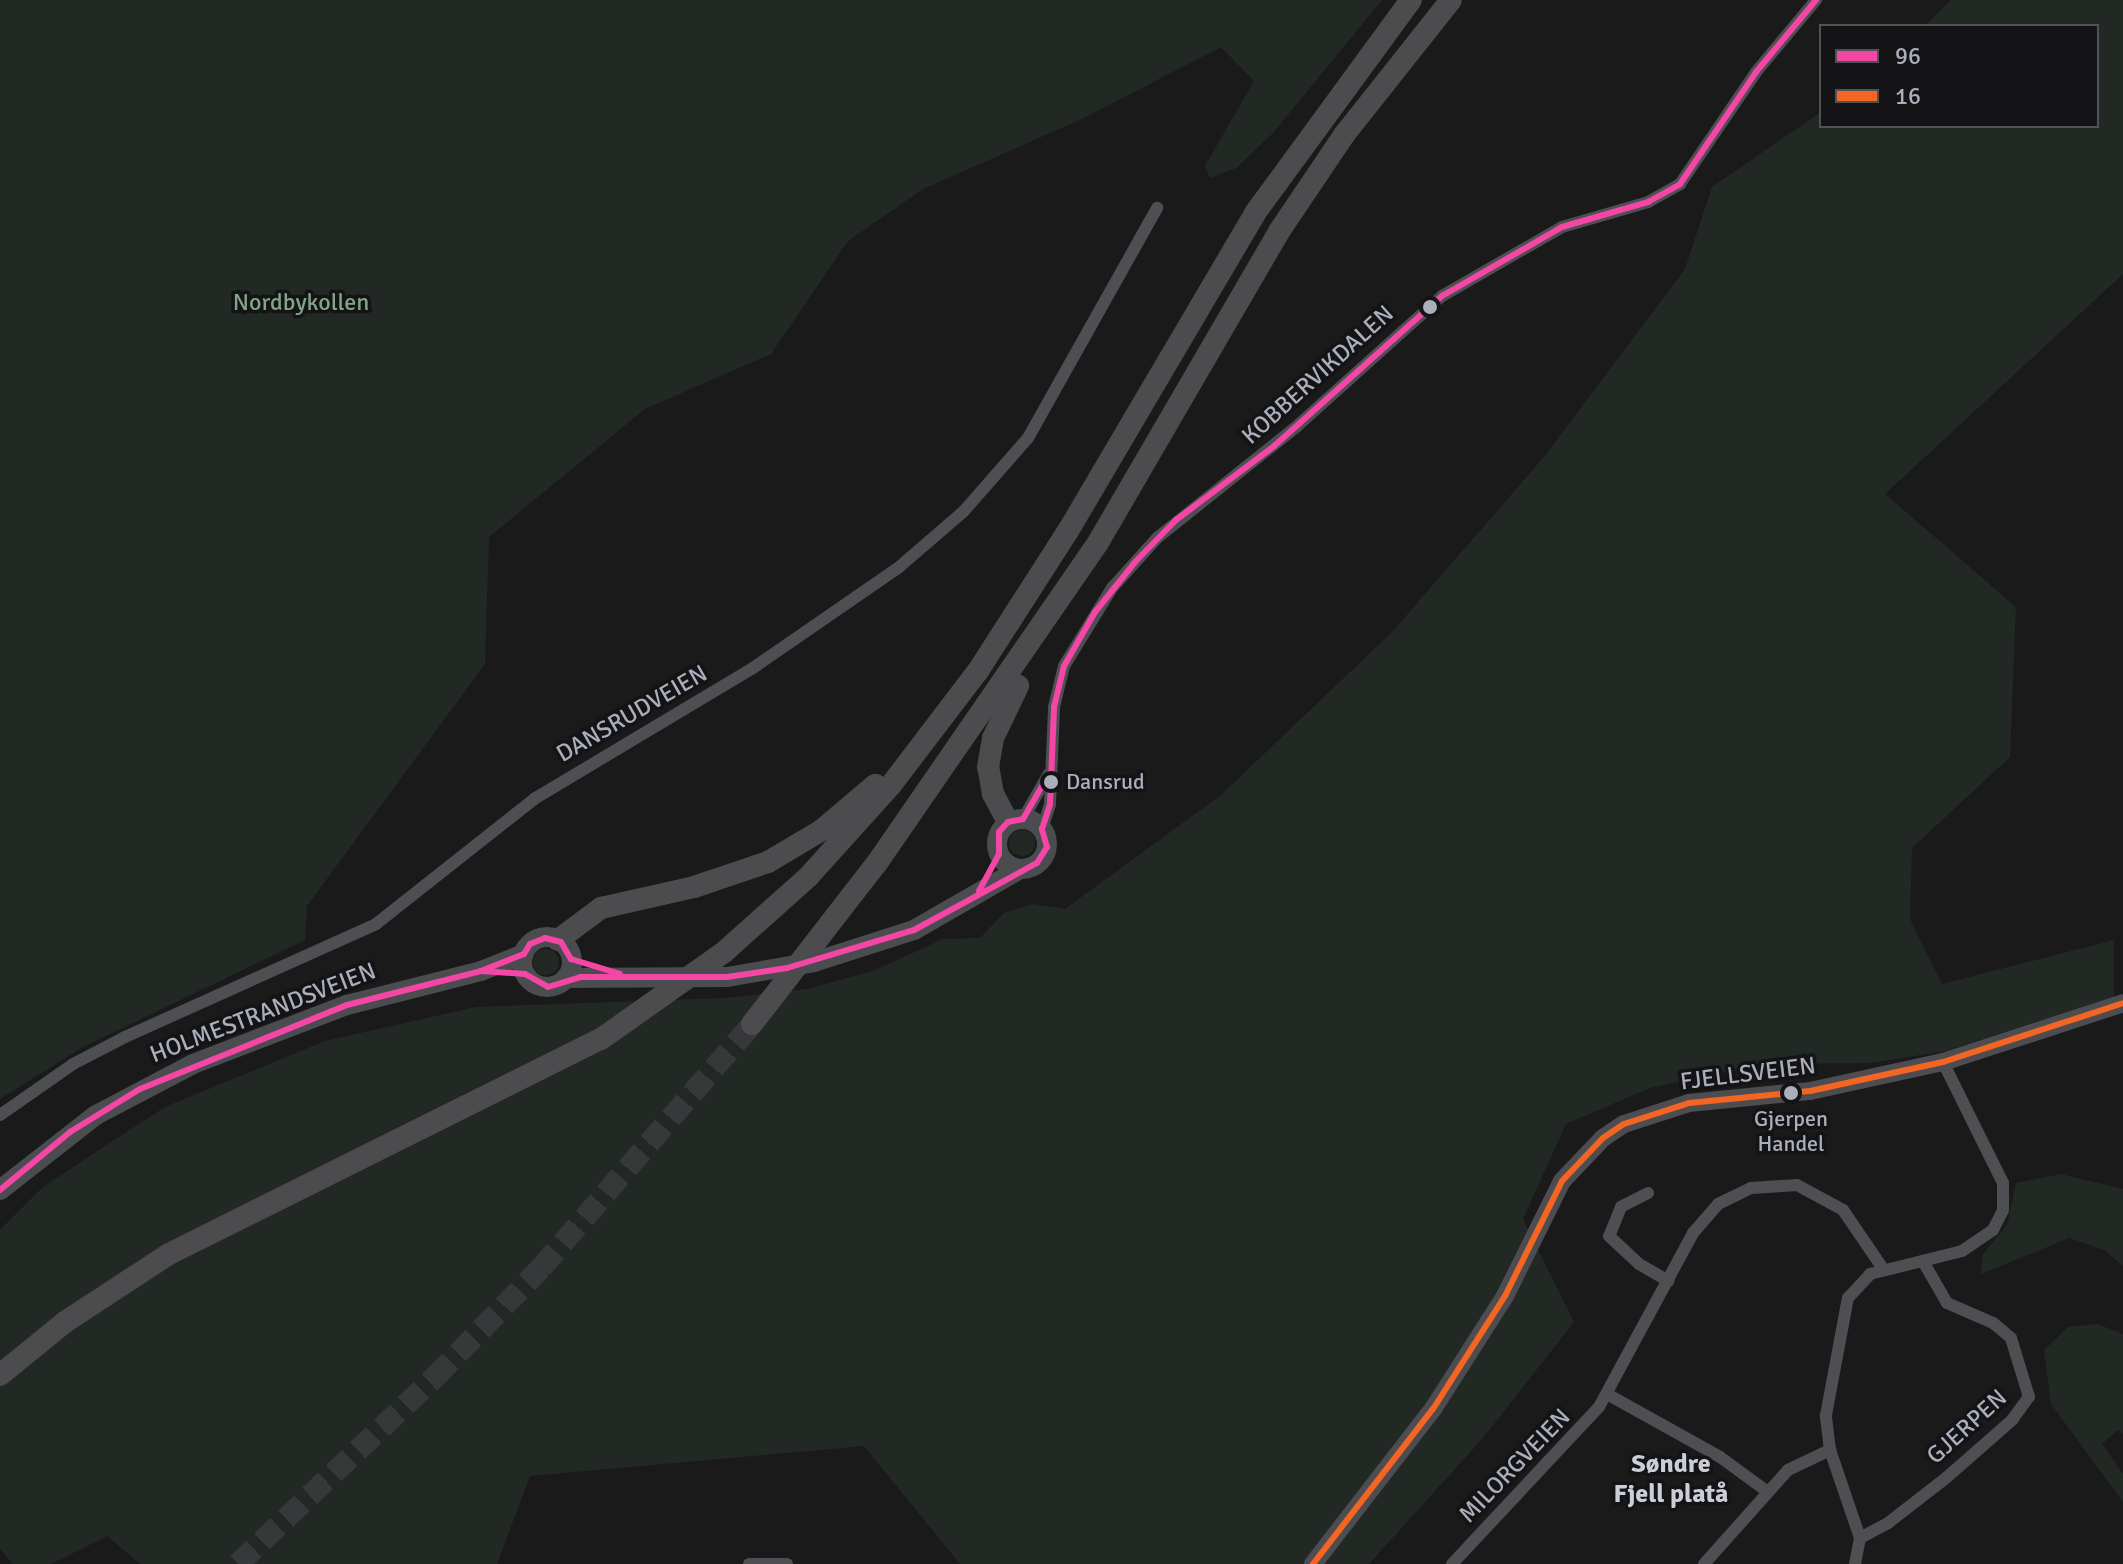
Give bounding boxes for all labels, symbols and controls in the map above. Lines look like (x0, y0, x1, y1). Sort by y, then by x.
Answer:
legend (1819, 24, 2099, 128)
text: 96 (1895, 41, 1921, 71)
text: 16 (1895, 81, 1921, 111)
park label: Nordbykollen (233, 289, 369, 317)
street label: KOBBERVIKDALEN (1236, 299, 1400, 451)
unlabelled marker (1422, 299, 1438, 315)
street label: DANSRUDVEIEN (551, 659, 713, 769)
place label: Dansrud (1066, 769, 1145, 795)
marker: Dansrud (1043, 774, 1059, 790)
street label: HOLMESTRANDSVEIEN (146, 957, 380, 1069)
street label: FJELLSVEIEN (1679, 1051, 1817, 1097)
marker: Gjerpen Handel (1783, 1085, 1799, 1101)
place label: Gjerpen Handel (1754, 1105, 1828, 1156)
street label: GJERPEN (1921, 1384, 2013, 1470)
street label: MILORGVEIEN (1453, 1403, 1577, 1529)
district label: Søndre Fjell platå (1614, 1449, 1728, 1510)

